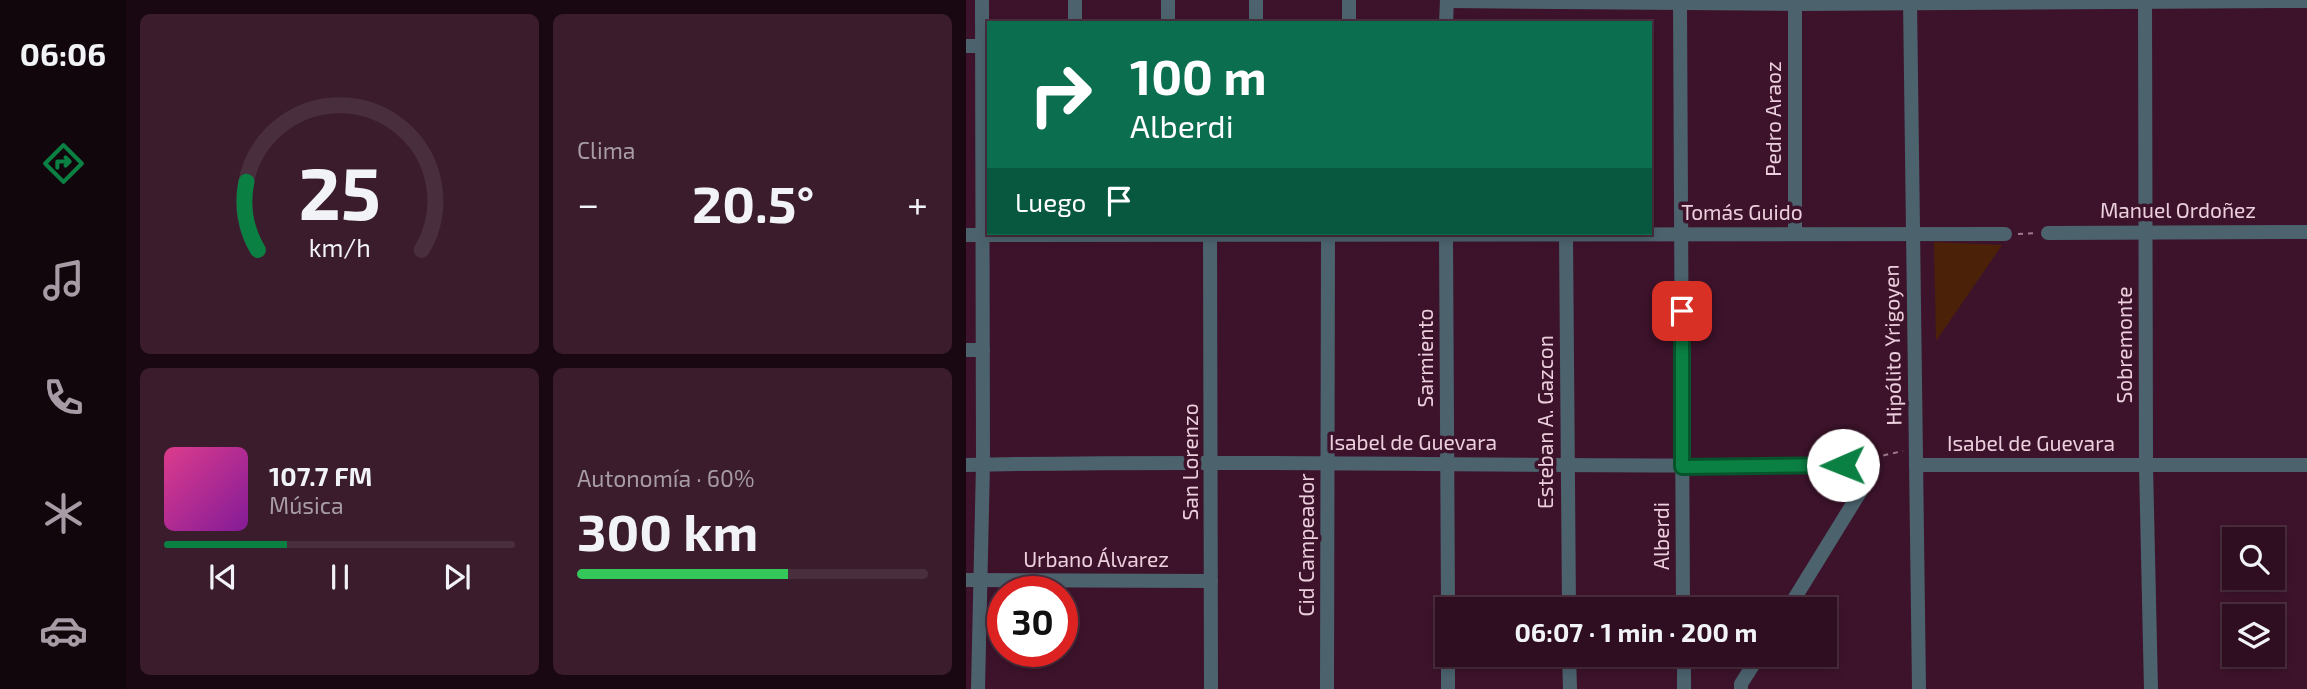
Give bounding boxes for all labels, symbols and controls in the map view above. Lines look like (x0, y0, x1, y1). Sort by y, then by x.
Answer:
text: 06:06 (20, 34, 106, 72)
text: 100 m (1130, 46, 1267, 105)
icon: right (1015, 49, 1106, 140)
street label: Pedro Araoz (1760, 61, 1785, 177)
text: Alberdi (1130, 106, 1234, 144)
text: Clima (577, 136, 635, 164)
icon: directions (39, 139, 88, 188)
text: 25 (298, 147, 381, 235)
text: 20.5° (692, 171, 814, 233)
text: − (577, 180, 599, 226)
text: + (907, 180, 928, 226)
icon: arrive (1100, 182, 1138, 220)
text: Luego (1015, 186, 1086, 217)
street label: Manuel Ordoñez (2100, 197, 2256, 222)
street label: Tomás Guido (1681, 199, 1803, 224)
text: km/h (308, 232, 371, 262)
icon: music (39, 256, 88, 305)
street label: Hipólito Yrigoyen (1878, 264, 1905, 426)
pin (1652, 281, 1712, 341)
street label: Sobremonte (2111, 287, 2136, 403)
icon: arrive (1663, 292, 1701, 330)
street label: Sarmiento (1412, 309, 1437, 407)
street label: Esteban A. Gazcon (1532, 335, 1557, 509)
icon: phone (39, 373, 88, 422)
street label: San Lorenzo (1177, 403, 1202, 521)
position arrow (1806, 428, 1880, 502)
street label: Isabel de Guevara (1329, 429, 1497, 454)
street label: Isabel de Guevara (1947, 430, 2115, 455)
text: 107.7 FM (269, 460, 372, 491)
text: Autonomía · 60% (577, 464, 754, 492)
street label: Cid Campeador (1293, 473, 1318, 617)
icon: climate (39, 489, 88, 538)
text: Música (269, 491, 344, 519)
text: 300 km (577, 499, 758, 561)
street label: Alberdi (1648, 502, 1673, 570)
map controls (2222, 527, 2285, 667)
button: search (2222, 527, 2285, 590)
street label: Urbano Álvarez (1023, 546, 1169, 571)
icon: previous (204, 558, 242, 596)
icon: pause (321, 558, 359, 596)
icon: next (438, 558, 476, 596)
speed limit sign: 30 (987, 576, 1078, 667)
button: layers (2222, 604, 2285, 667)
icon: car (39, 606, 88, 655)
text: 06:07 · 1 min · 200 m (1514, 616, 1758, 647)

